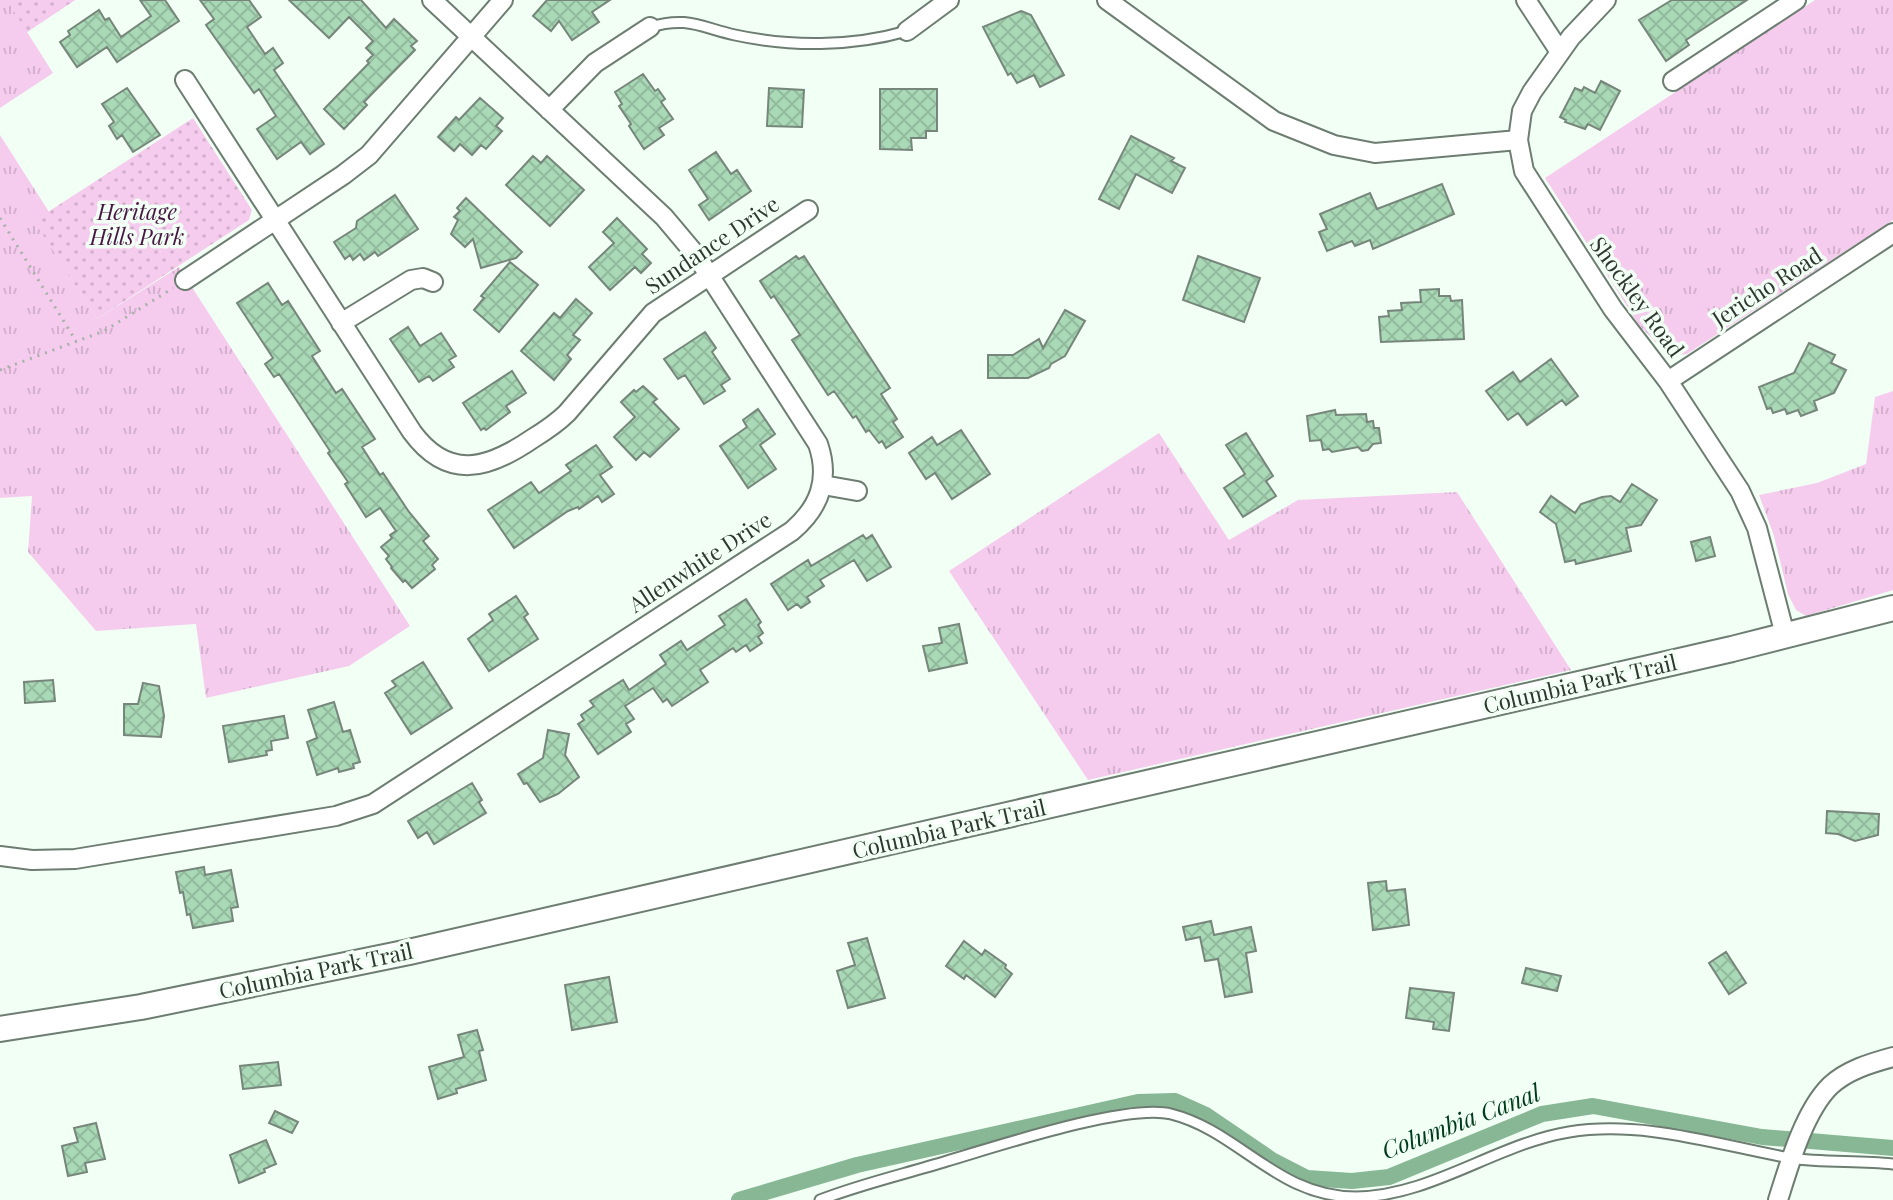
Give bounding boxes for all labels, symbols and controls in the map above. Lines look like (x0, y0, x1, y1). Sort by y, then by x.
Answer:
street label: Sundance Drive (638, 188, 784, 300)
park label: Heritage Hills Park (89, 196, 184, 251)
street label: Shockley Road (1584, 230, 1692, 363)
street label: Jericho Road (1705, 239, 1827, 333)
street label: Allenwhite Drive (622, 504, 777, 619)
street label: Columbia Park Trail (1480, 646, 1679, 720)
street label: Columbia Park Trail (849, 791, 1048, 865)
street label: Columbia Park Trail (216, 935, 416, 1005)
water label: Columbia Canal (1377, 1075, 1545, 1165)

